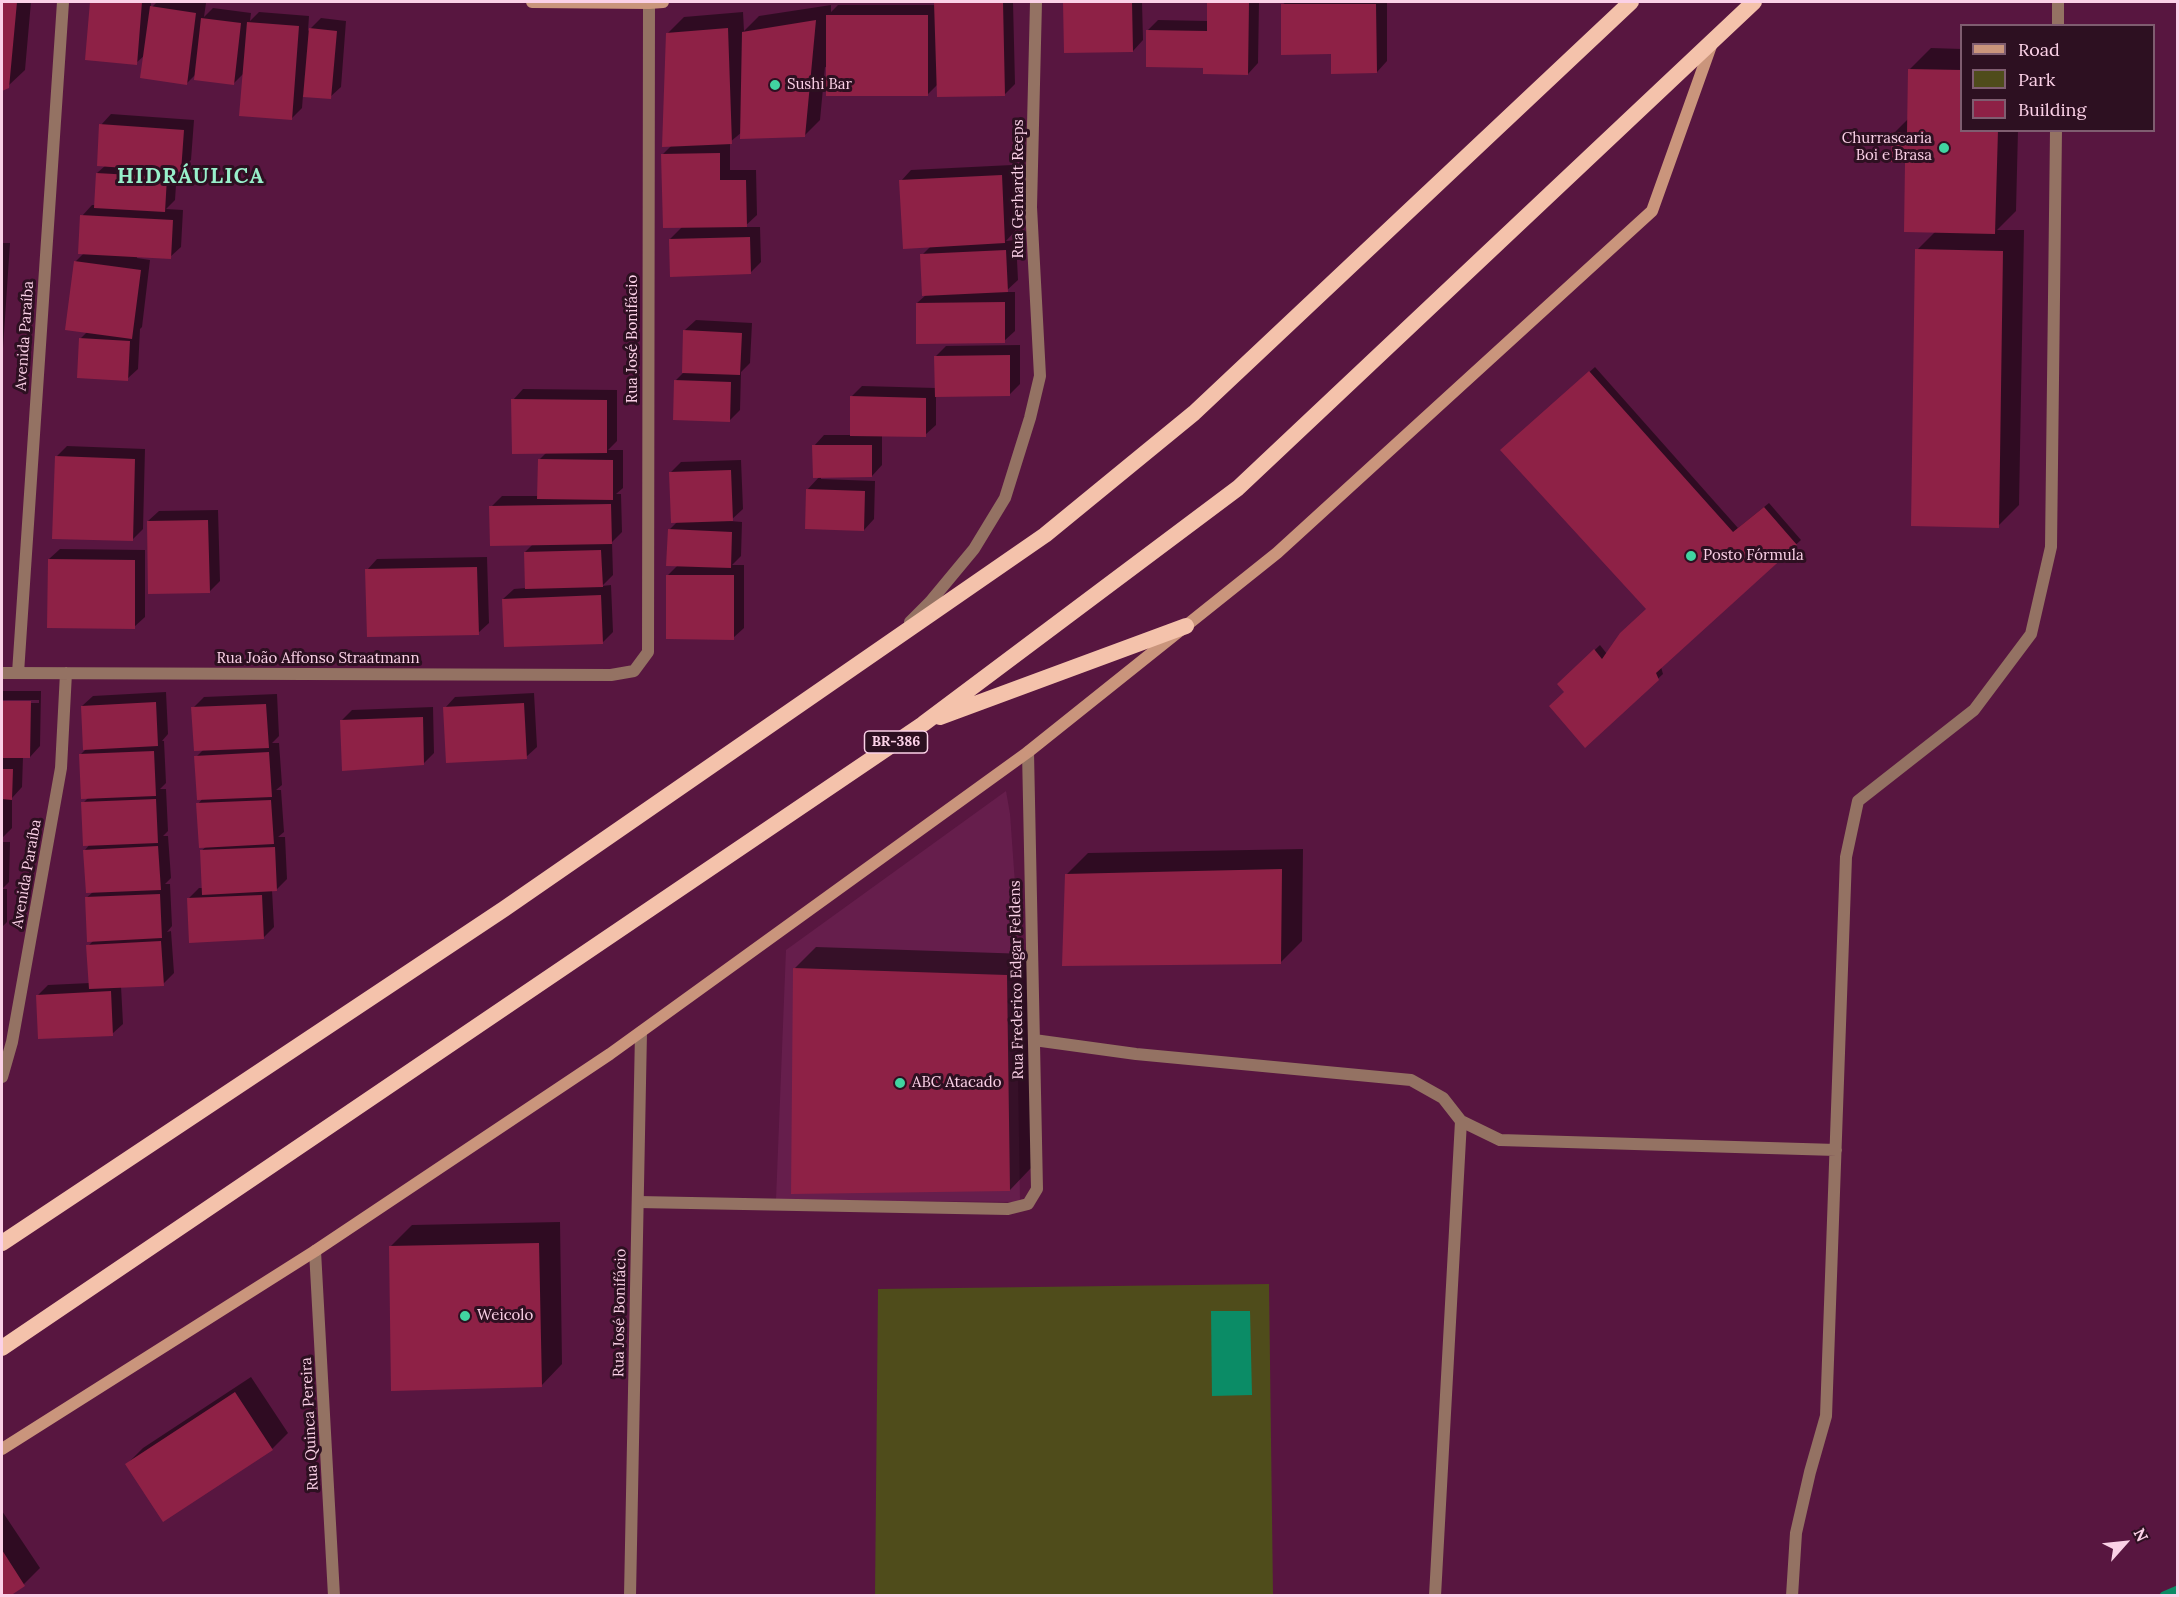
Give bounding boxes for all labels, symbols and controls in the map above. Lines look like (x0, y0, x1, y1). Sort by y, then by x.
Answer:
legend (1960, 24, 2155, 132)
text: Road (2018, 38, 2060, 61)
text: Park (2018, 68, 2055, 91)
place label: Sushi Bar (787, 76, 852, 94)
marker: Sushi Bar (768, 78, 782, 92)
text: Building (2018, 98, 2086, 121)
street label: Rua Gerhardt Reeps (1010, 119, 1028, 259)
place label: Churrascaria Boi e Brasa (1842, 130, 1932, 165)
marker: Churrascaria Boi e Brasa (1937, 141, 1951, 155)
district label: HIDRÁULICA (117, 164, 265, 190)
street label: Rua José Bonifácio (624, 275, 642, 403)
street label: Avenida Paraíba (12, 280, 38, 392)
place label: Posto Fórmula (1703, 547, 1804, 565)
marker: Posto Fórmula (1684, 549, 1698, 563)
street label: Rua João Affonso Straatmann (216, 650, 420, 668)
road number: BR-386 (864, 731, 928, 753)
street label: Avenida Paraíba (9, 818, 45, 930)
street label: Rua Frederico Edgar Feldens (1006, 880, 1028, 1080)
place label: ABC Atacado (912, 1074, 1001, 1092)
marker: ABC Atacado (893, 1076, 907, 1090)
street label: Rua José Bonifácio (610, 1249, 630, 1377)
place label: Weicolo (477, 1307, 533, 1325)
marker: Weicolo (458, 1309, 472, 1323)
street label: Rua Quinca Pereira (298, 1357, 322, 1491)
north arrow (2095, 1513, 2155, 1573)
text: N (2129, 1525, 2153, 1545)

